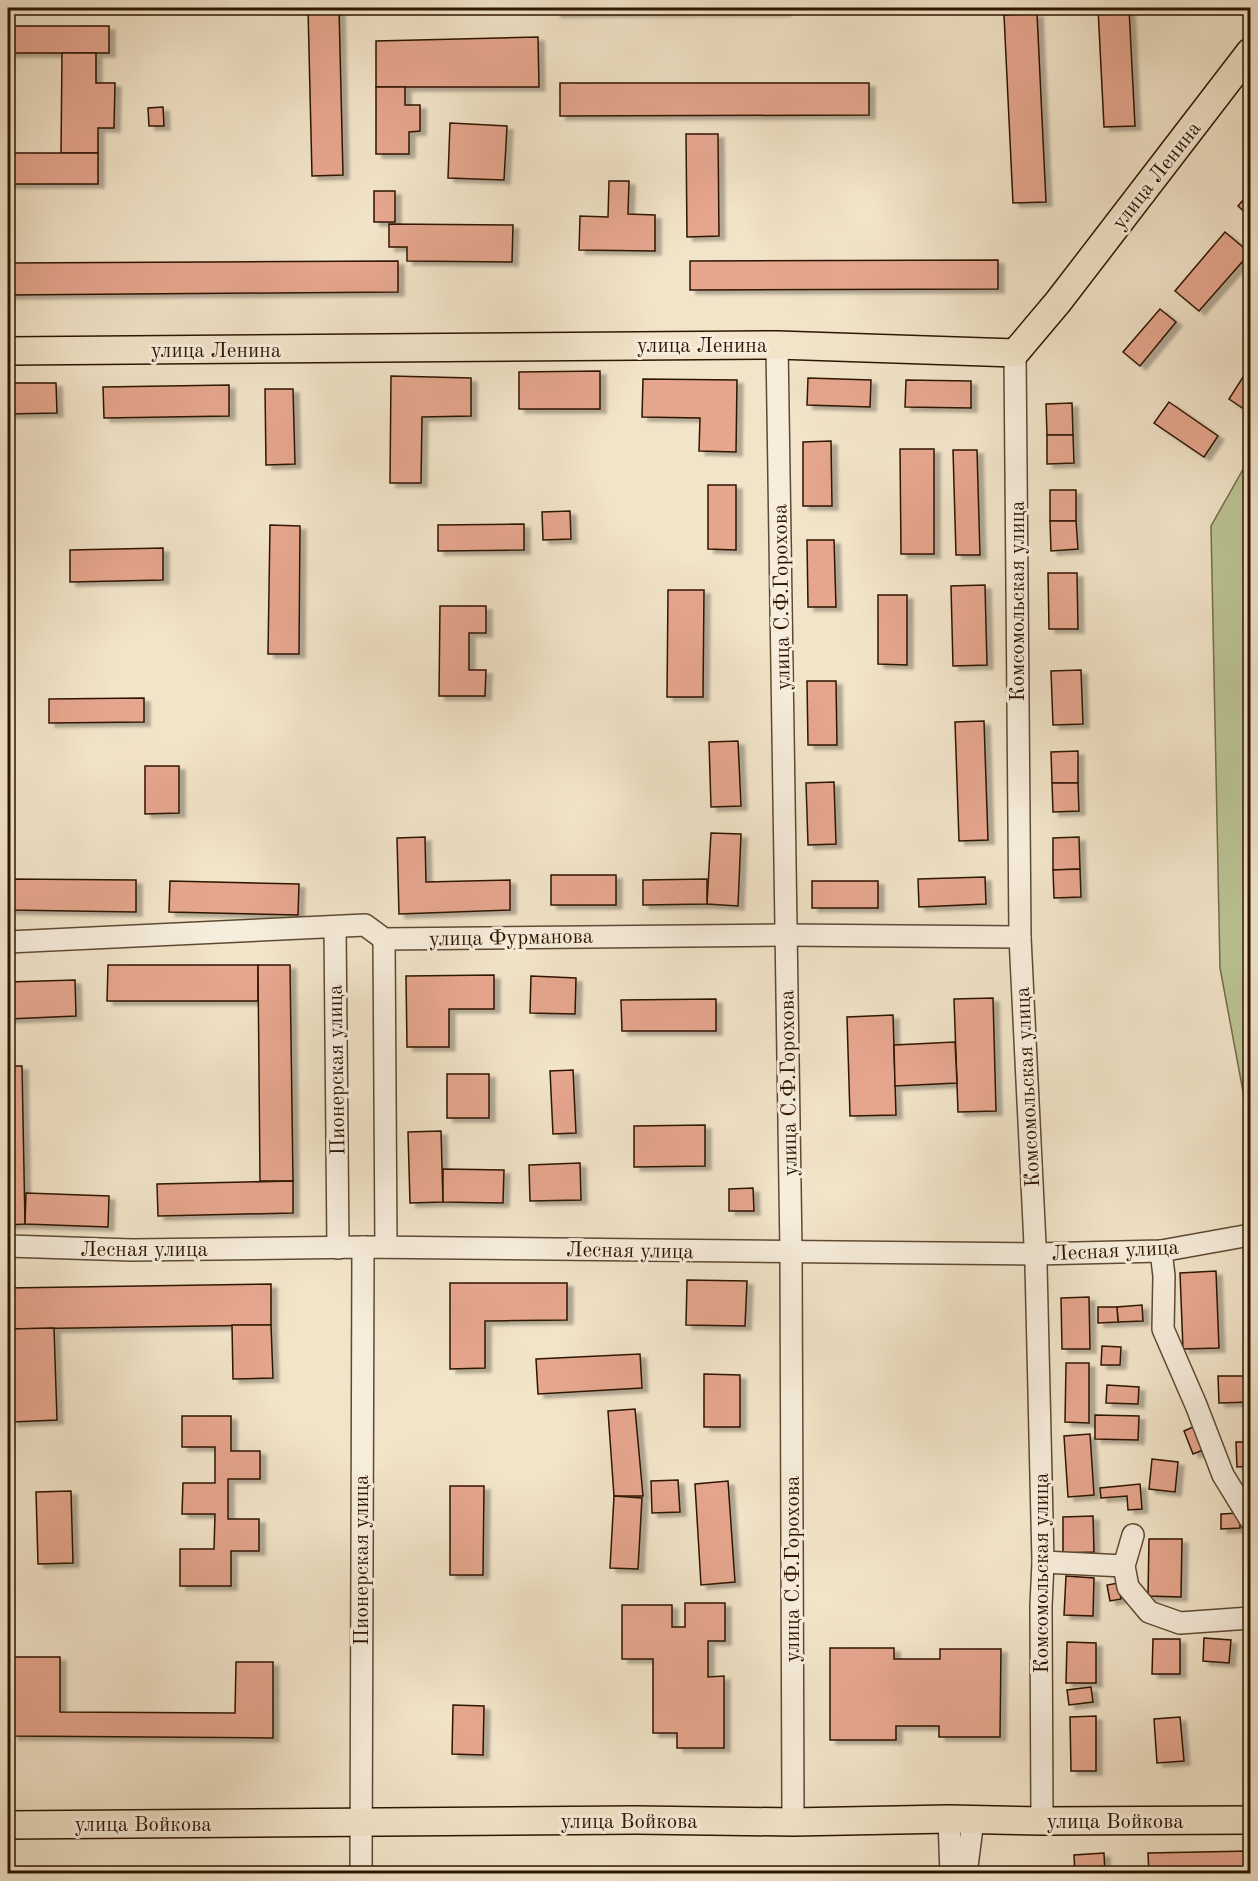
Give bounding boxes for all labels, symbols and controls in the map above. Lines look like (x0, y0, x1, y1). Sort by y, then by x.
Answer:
street label: улица Ленина (1109, 118, 1206, 234)
street label: улица Ленина (637, 336, 767, 357)
street label: улица Ленина (151, 341, 281, 362)
street label: Комсомольская улица (1008, 501, 1029, 701)
street label: улица С.Ф.Горохова (770, 503, 795, 690)
street label: улица Фурманова (429, 927, 593, 950)
street label: Пионерская улица (326, 984, 349, 1156)
street label: Комсомольская улица (1013, 986, 1044, 1188)
street label: улица С.Ф.Горохова (777, 989, 802, 1176)
street label: Лесная улица (1051, 1238, 1179, 1265)
street label: Лесная улица (80, 1240, 208, 1261)
street label: Лесная улица (566, 1240, 694, 1263)
street label: Комсомольская улица (1032, 1473, 1053, 1673)
street label: Пионерская улица (352, 1475, 373, 1645)
street label: улица С.Ф.Горохова (783, 1476, 804, 1662)
street label: улица Войкова (560, 1812, 698, 1833)
street label: улица Войкова (1046, 1812, 1184, 1833)
street label: улица Войкова (74, 1815, 212, 1836)

